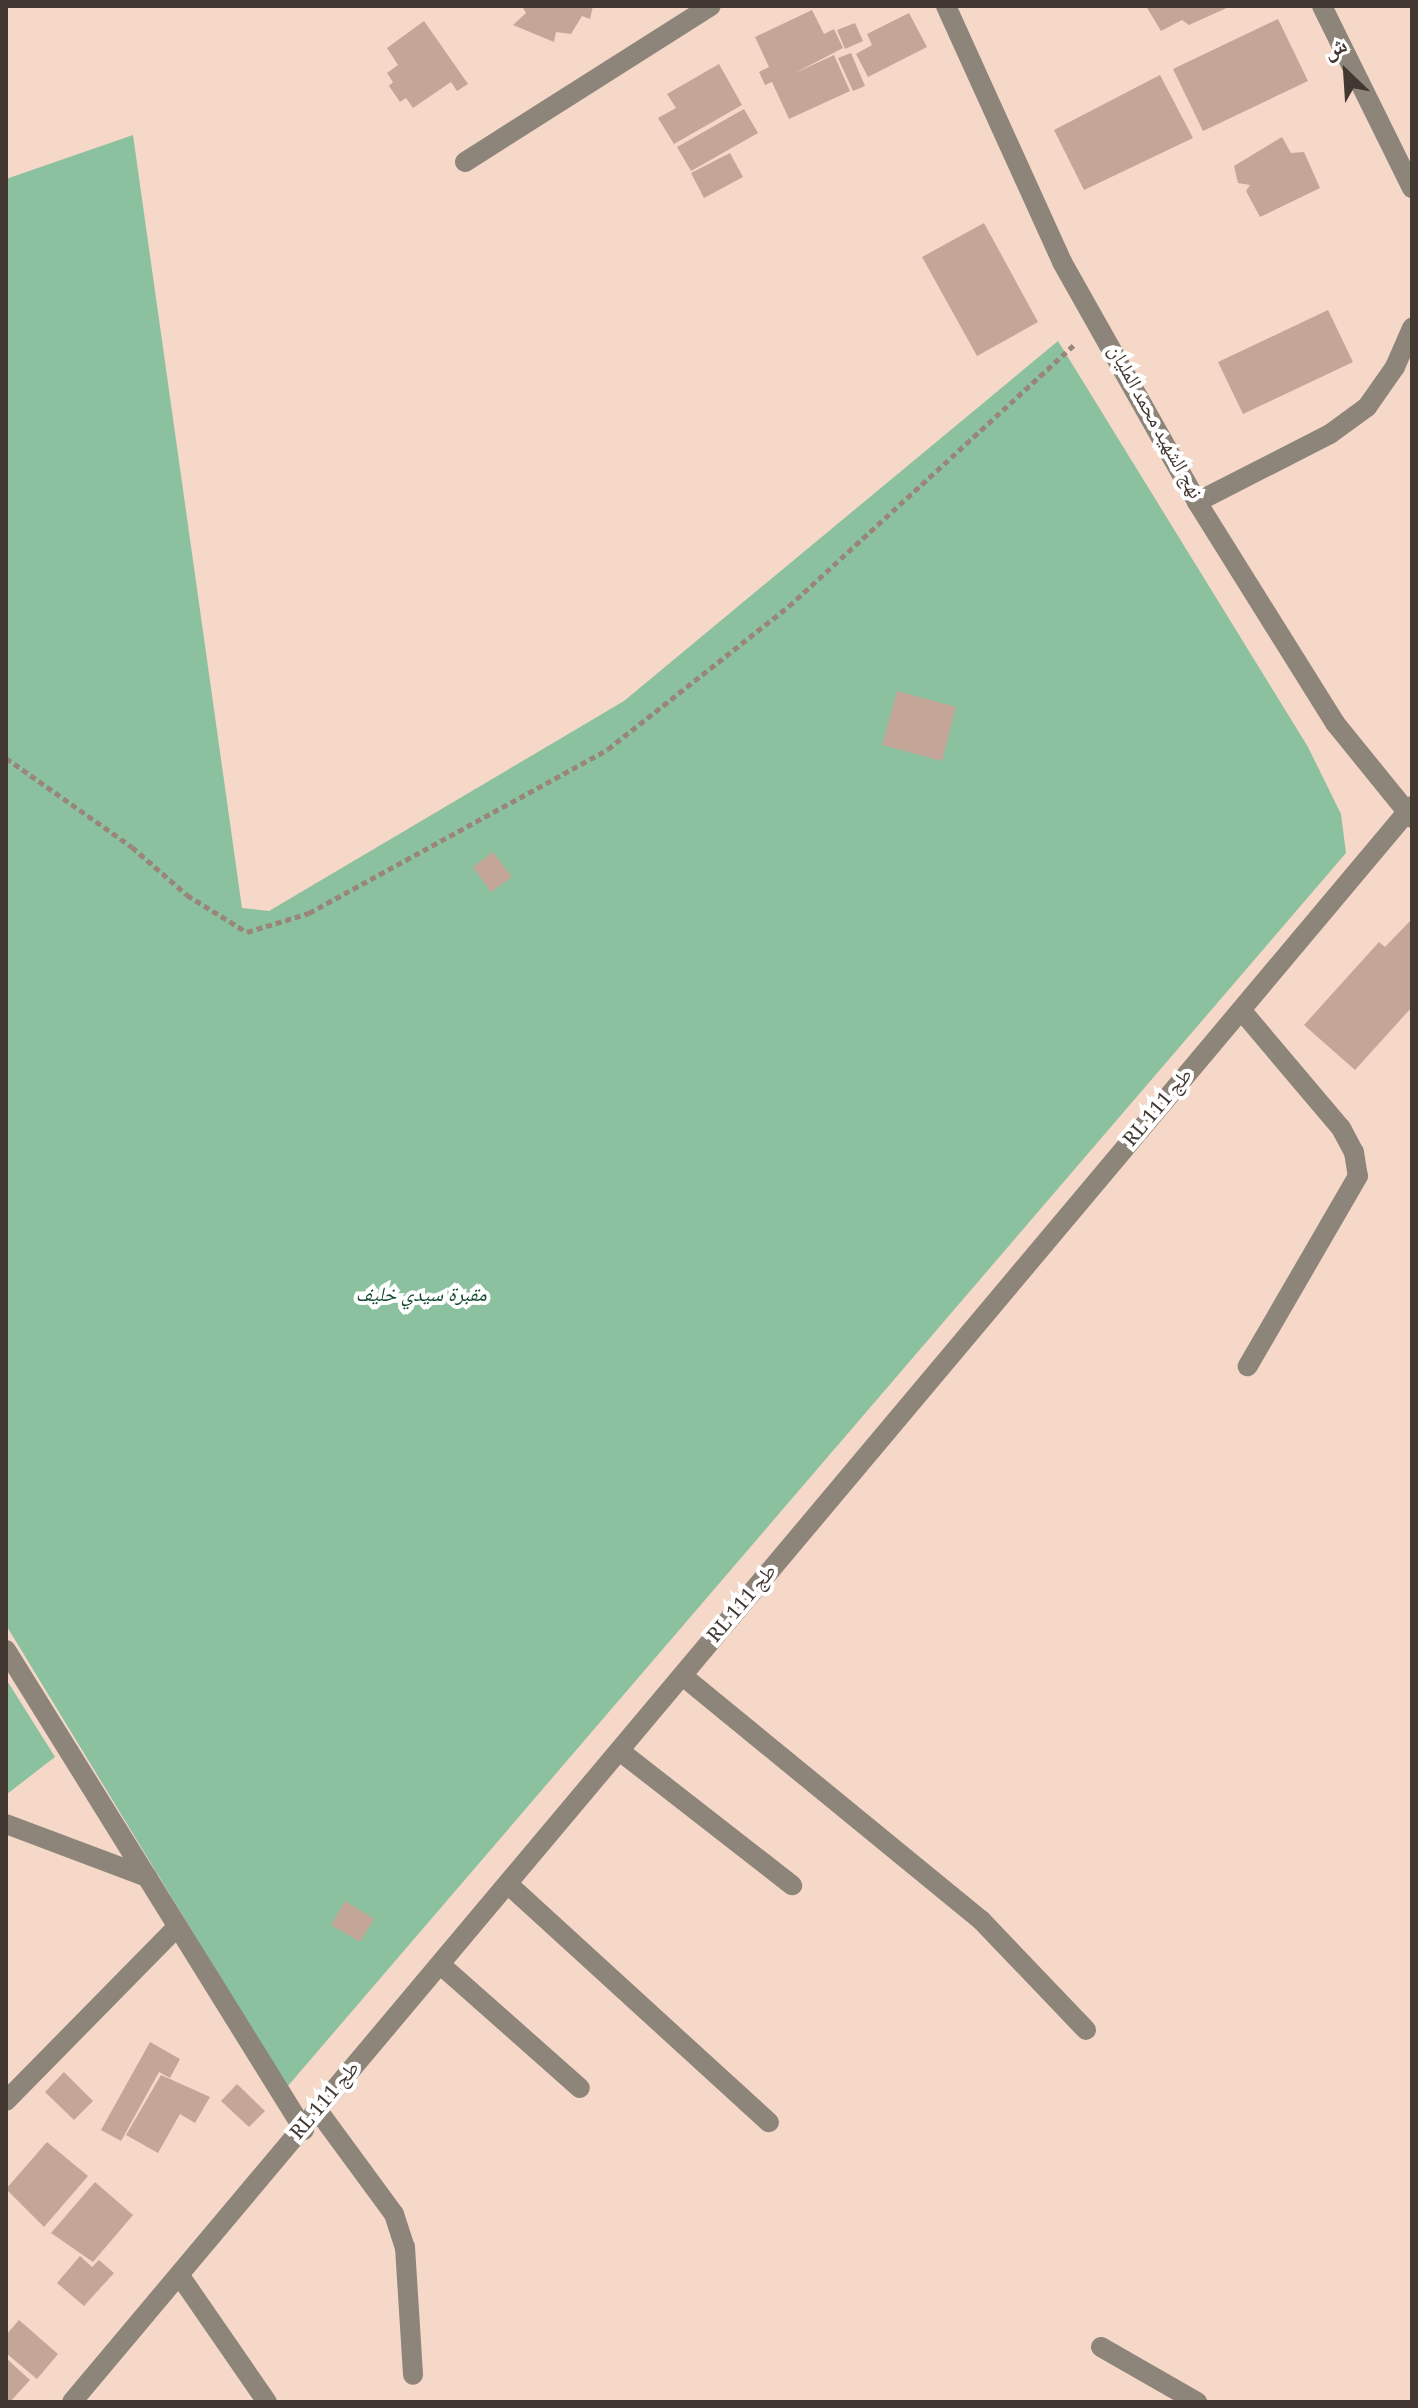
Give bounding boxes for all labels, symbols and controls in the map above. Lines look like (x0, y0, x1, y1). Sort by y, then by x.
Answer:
text: ش (1317, 28, 1354, 72)
north arrow (1306, 32, 1386, 112)
street label: نهج الشهيد محمد المليان (1101, 342, 1205, 504)
street label: RL طج 111 (1120, 1065, 1200, 1153)
park label: مقبرة سيدي خليف (355, 1285, 487, 1309)
street label: RL طج 111 (704, 1561, 784, 1649)
street label: RL طج 111 (287, 2058, 367, 2146)

